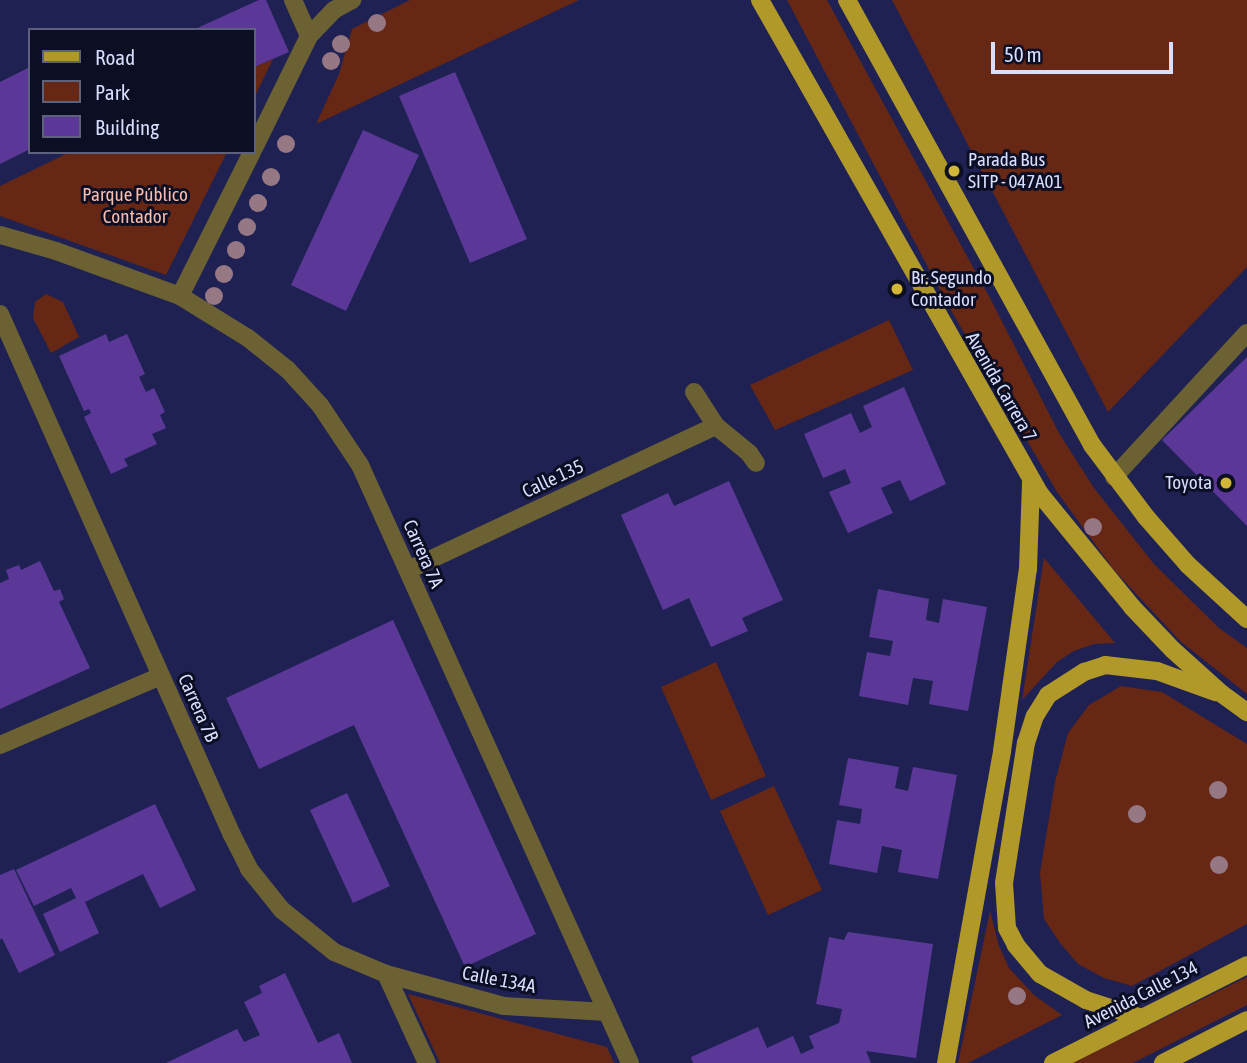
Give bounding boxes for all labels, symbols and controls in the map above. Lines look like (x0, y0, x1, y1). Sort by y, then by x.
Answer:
legend (28, 28, 256, 154)
scale bar (995, 28, 1177, 72)
text: 50 m (1004, 42, 1042, 66)
text: Road (95, 45, 135, 69)
text: Park (95, 80, 130, 104)
text: Building (95, 115, 159, 139)
place label: Parada Bus SITP - 047A01 (968, 149, 1062, 193)
marker: Parada Bus SITP - 047A01 (946, 163, 962, 179)
park label: Parque Público Contador (82, 184, 188, 228)
place label: Br. Segundo Contador (911, 267, 992, 311)
marker: Br. Segundo Contador (889, 281, 905, 297)
street label: Avenida Carrera 7 (961, 328, 1041, 446)
street label: Calle 135 (519, 455, 587, 503)
place label: Toyota (1165, 472, 1212, 494)
marker: Toyota (1218, 475, 1234, 491)
street label: Carrera 7A (398, 516, 448, 592)
street label: Carrera 7B (173, 671, 223, 745)
street label: Avenida Calle 134 (1080, 956, 1202, 1034)
street label: Calle 134A (460, 962, 538, 998)

